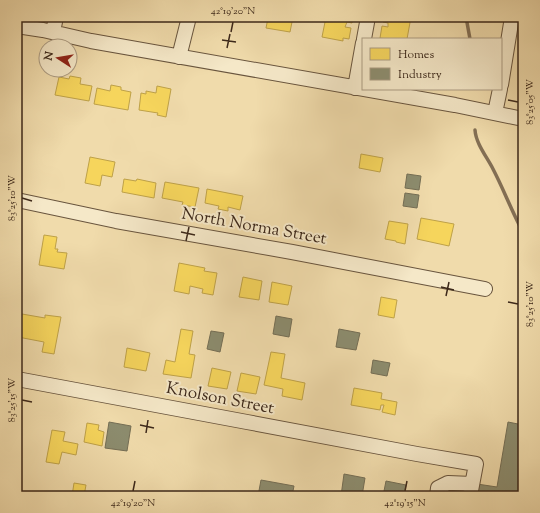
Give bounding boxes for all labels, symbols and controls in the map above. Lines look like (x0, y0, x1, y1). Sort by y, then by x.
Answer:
text: 42°19'20"N (211, 4, 255, 19)
north arrow (38, 38, 78, 78)
legend (362, 38, 502, 90)
text: Homes (398, 46, 434, 64)
text: N (40, 50, 58, 63)
text: Industry (398, 66, 442, 84)
text: 83°25'05"W (523, 79, 538, 125)
text: 83°25'10"W (5, 175, 20, 221)
street label: North Norma Street (180, 202, 329, 252)
text: 83°25'10"W (523, 281, 538, 327)
street label: Knolson Street (164, 377, 276, 421)
text: 83°25'15"W (5, 378, 20, 422)
text: 42°19'20"N (111, 496, 155, 511)
text: 42°19'15"N (384, 496, 426, 511)

